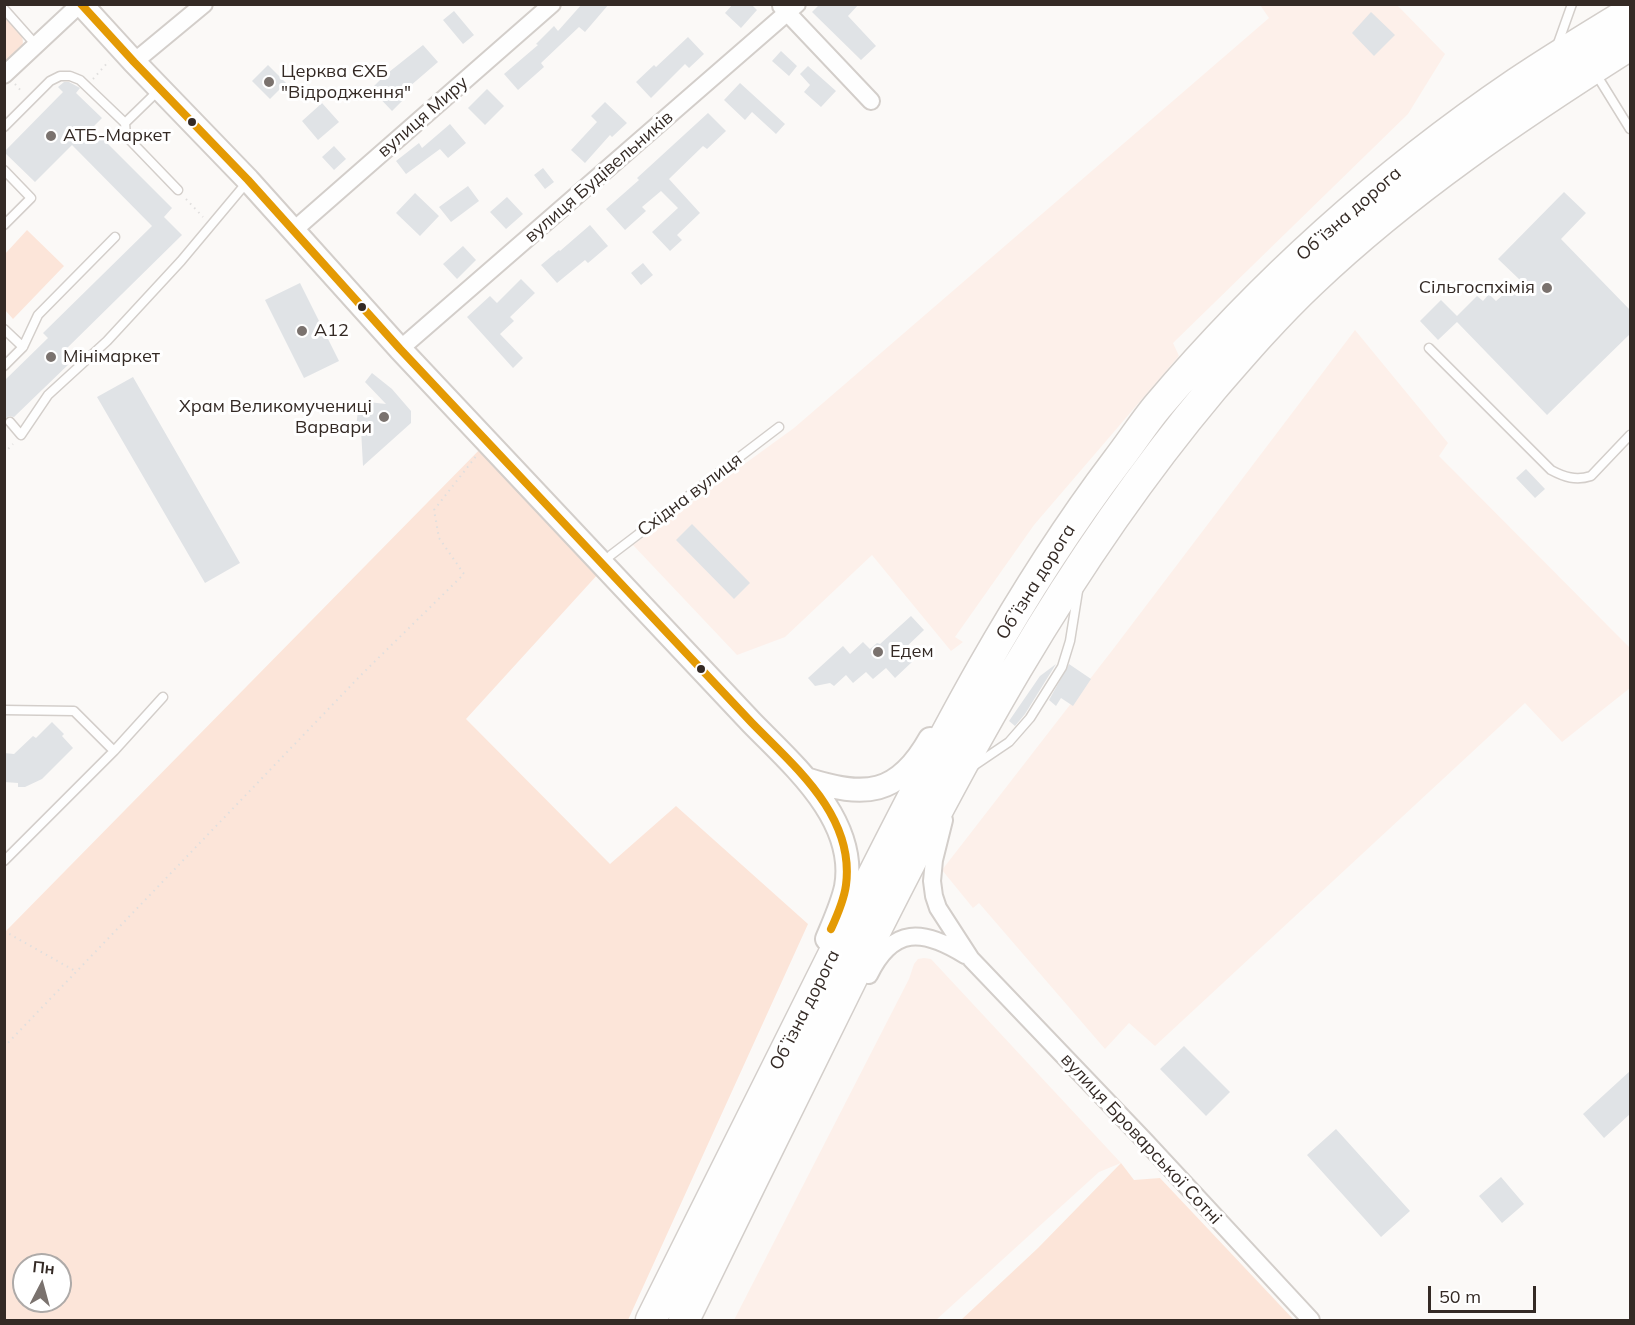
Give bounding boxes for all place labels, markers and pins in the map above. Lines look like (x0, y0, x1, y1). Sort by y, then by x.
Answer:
place label: Церква ЄХБ "Відродження" (281, 61, 411, 104)
marker: Церква ЄХБ "Відродження" (262, 75, 276, 89)
unlabelled marker (186, 116, 198, 128)
place label: АТБ-Маркет (63, 125, 171, 147)
marker: АТБ-Маркет (44, 129, 58, 143)
place label: Сільгоспхімія (1419, 277, 1535, 299)
marker: Сільгоспхімія (1540, 281, 1554, 295)
unlabelled marker (356, 301, 368, 313)
place label: А12 (314, 320, 349, 342)
marker: А12 (295, 324, 309, 338)
place label: Мінімаркет (63, 346, 160, 368)
marker: Мінімаркет (44, 350, 58, 364)
place label: Храм Великомучениці Варвари (179, 396, 372, 438)
marker: Храм Великомучениці Варвари (377, 410, 391, 424)
place label: Едем (890, 641, 934, 663)
marker: Едем (871, 645, 885, 659)
unlabelled marker (695, 663, 707, 675)

